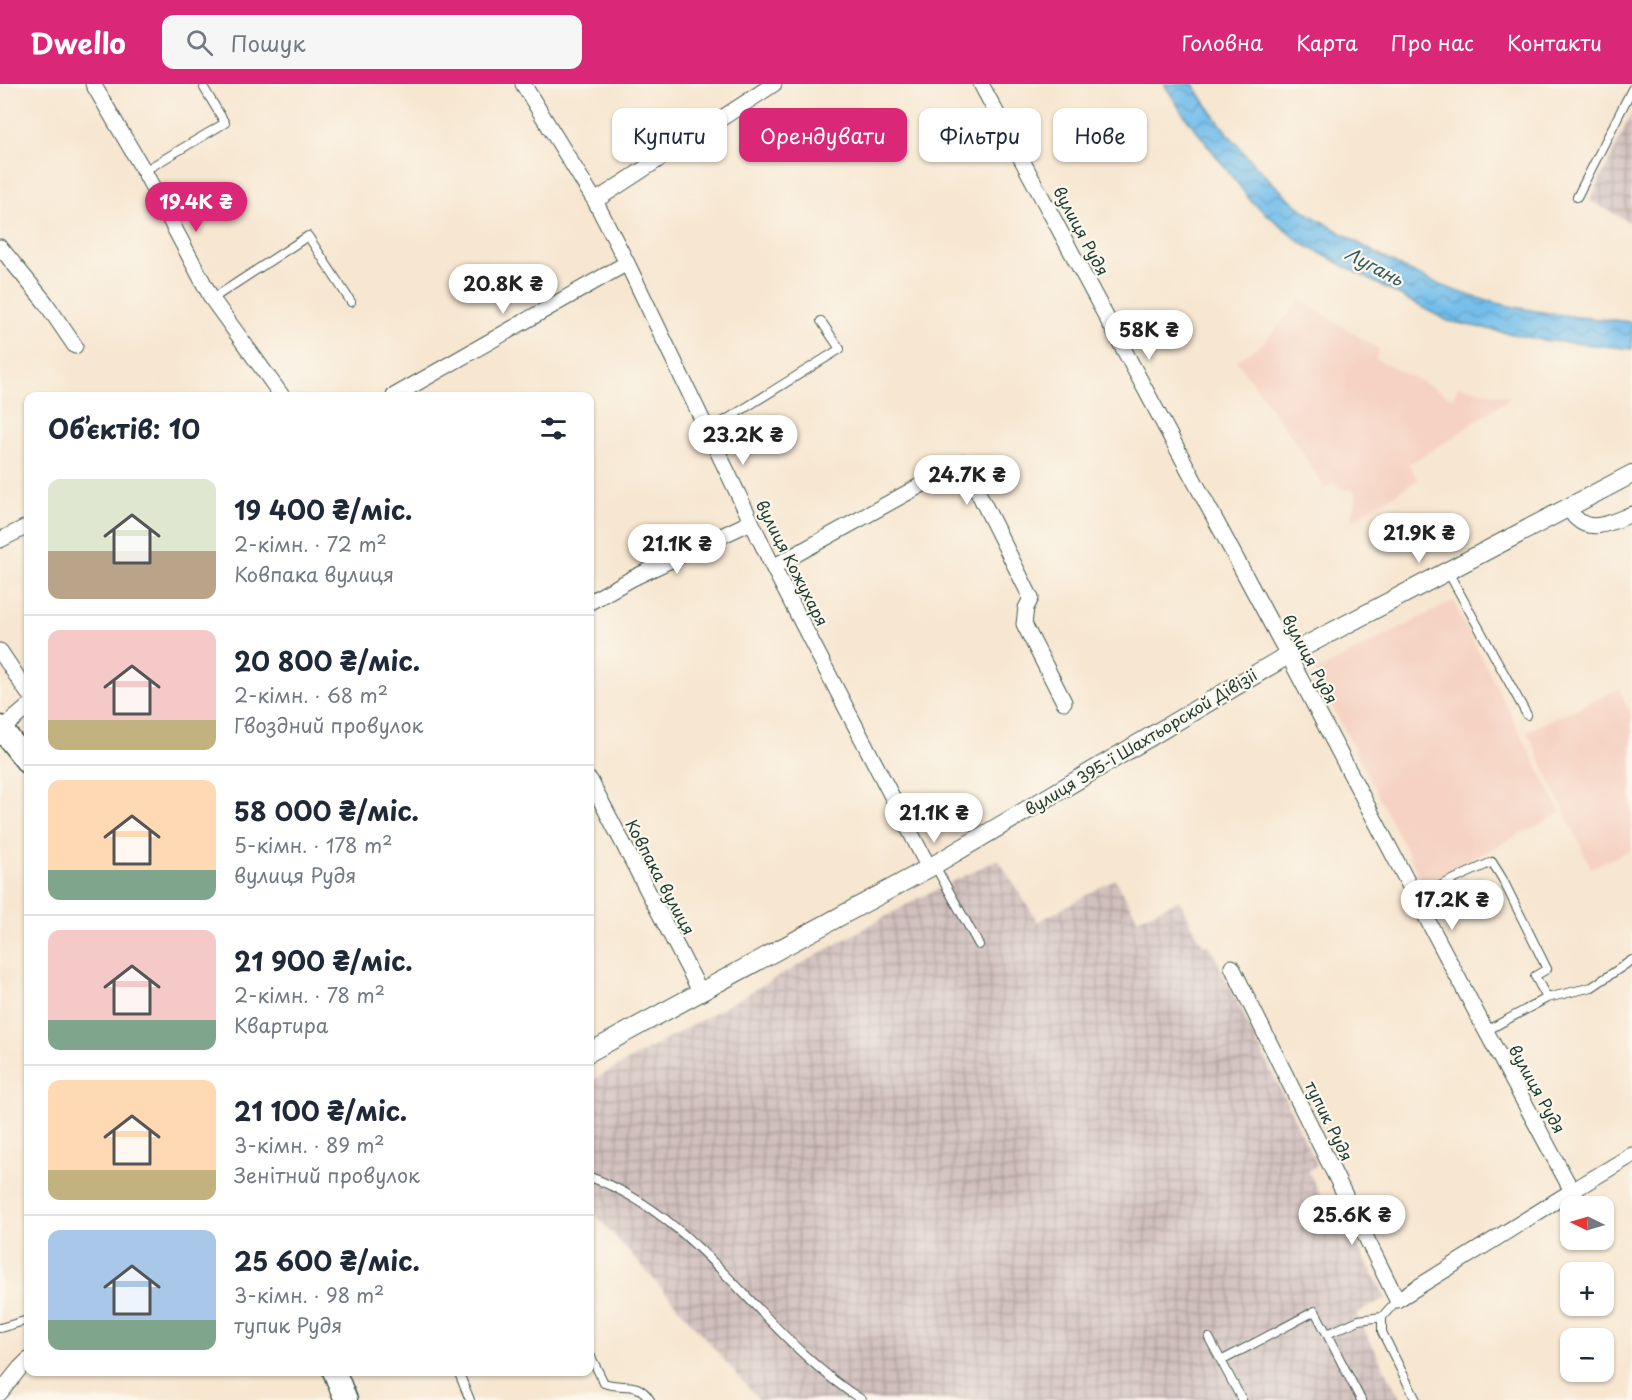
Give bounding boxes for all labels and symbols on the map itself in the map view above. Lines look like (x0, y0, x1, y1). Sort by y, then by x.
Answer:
pin: 19.4K ₴ (141, 182, 251, 233)
street label: вулиця Рудя (1048, 182, 1115, 279)
water label: Лугань (1341, 239, 1409, 293)
pin: 20.8K ₴ (448, 264, 558, 315)
pin: 58K ₴ (1107, 310, 1191, 361)
pin: 23.2K ₴ (688, 415, 798, 466)
pin: 24.7K ₴ (912, 455, 1022, 506)
street label: вулиця Кожухаря (751, 495, 835, 630)
pin: 21.9K ₴ (1364, 513, 1474, 564)
pin: 21.1K ₴ (622, 524, 732, 575)
street label: вулиця Рудя (1277, 610, 1344, 707)
street label: вулиця 395-ї Шахтьорской Дівізіі (1020, 662, 1261, 820)
pin: 21.1K ₴ (879, 793, 989, 844)
street label: Ковпака вулиця (620, 814, 702, 939)
pin: 17.2K ₴ (1397, 880, 1507, 931)
street label: вулиця Рудя (1504, 1040, 1572, 1137)
street label: тупик Рудя (1300, 1076, 1360, 1165)
pin: 25.6K ₴ (1297, 1195, 1407, 1246)
north arrow (1560, 1196, 1614, 1250)

